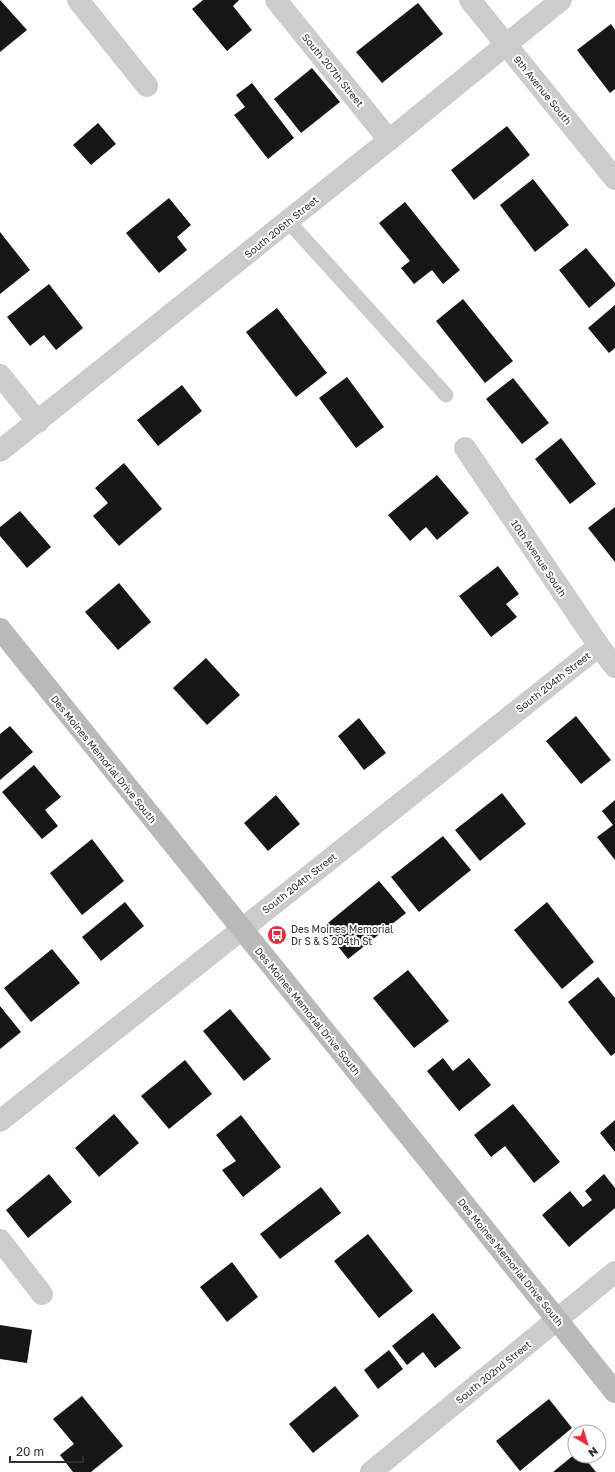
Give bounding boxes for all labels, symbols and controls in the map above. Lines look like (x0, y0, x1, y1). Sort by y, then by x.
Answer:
street label: South 207th Street (300, 31, 366, 109)
street label: 9th Avenue South (512, 53, 574, 127)
street label: South 206th Street (242, 194, 320, 260)
street label: 10th Avenue South (509, 517, 569, 599)
street label: South 204th Street (513, 649, 593, 715)
street label: Des Moines Memorial Drive South (49, 693, 159, 825)
street label: South 204th Street (259, 850, 339, 916)
place label: Des Moines Memorial Dr S & S 204th St (291, 923, 393, 947)
bus stop icon: Des Moines Memorial Dr S & S 204th St (266, 924, 288, 946)
street label: Des Moines Memorial Drive South (253, 945, 363, 1077)
street label: Des Moines Memorial Drive South (456, 1196, 566, 1328)
street label: South 202nd Street (453, 1338, 533, 1406)
north arrow (567, 1424, 607, 1464)
scale bar (10, 1438, 83, 1464)
text: 20 m (16, 1444, 44, 1459)
text: N (586, 1445, 601, 1460)

